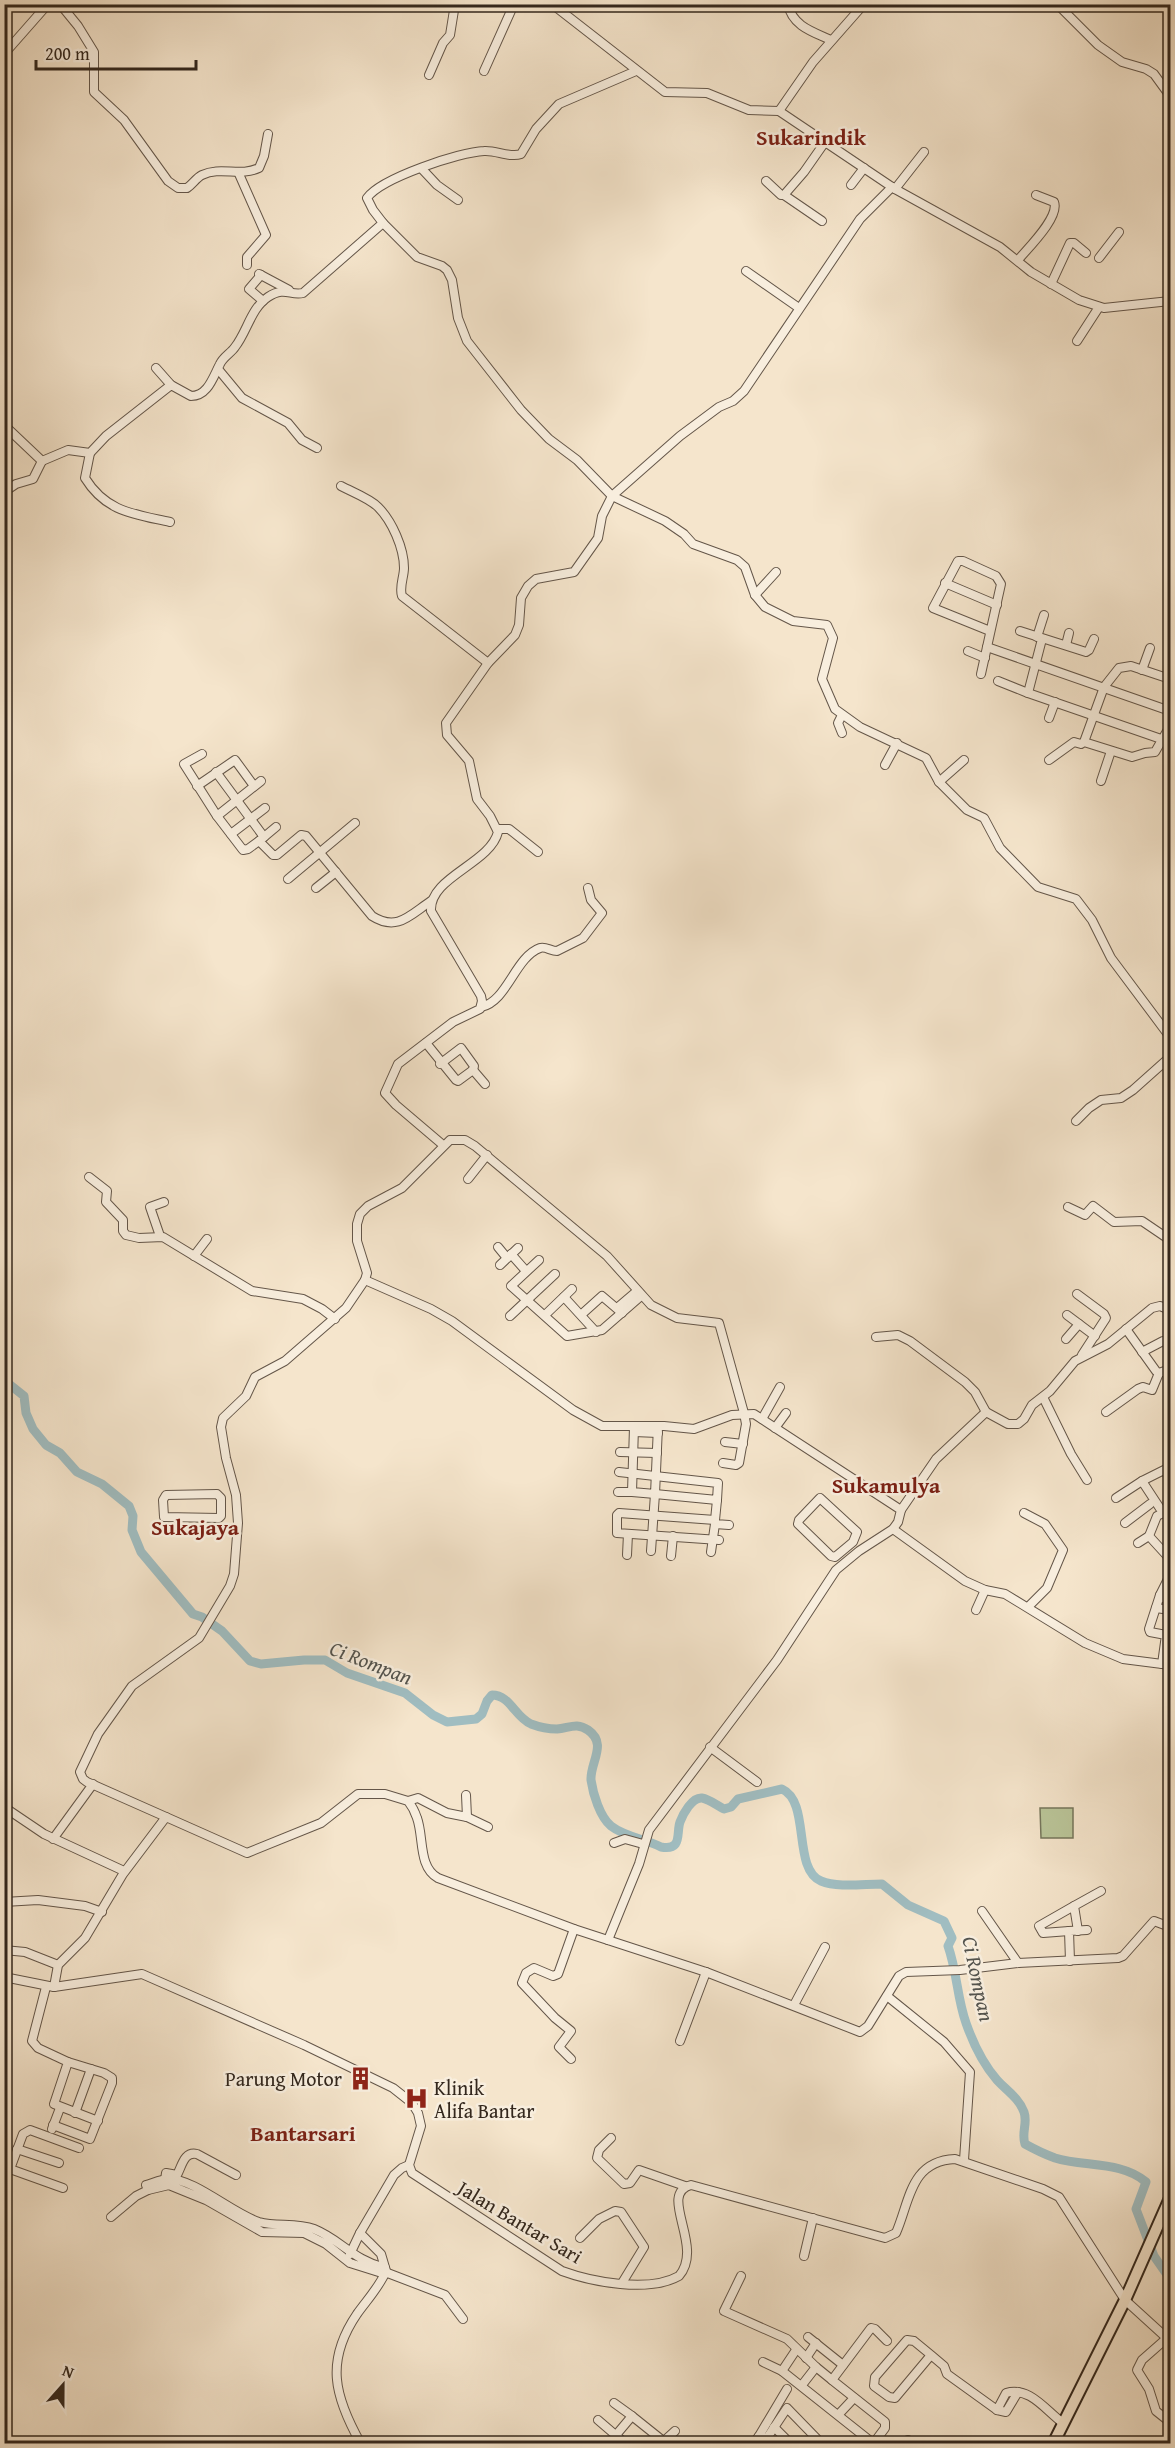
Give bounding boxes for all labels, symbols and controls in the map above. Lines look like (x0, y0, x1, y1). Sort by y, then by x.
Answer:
scale bar (36, 33, 196, 71)
text: 200 m (45, 40, 90, 67)
district label: Sukarindik (756, 121, 866, 153)
district label: Sukamulya (832, 1469, 941, 1501)
district label: Sukajaya (151, 1511, 240, 1543)
water label: Ci Rompan (325, 1633, 417, 1693)
water label: Ci Rompan (954, 1934, 1003, 2025)
place label: Parung Motor (225, 2064, 342, 2093)
building icon: Parung Motor (347, 2066, 373, 2092)
place label: Klinik Alifa Bantar (434, 2073, 534, 2125)
hospital icon: Klinik Alifa Bantar (403, 2086, 429, 2112)
district label: Bantarsari (250, 2117, 356, 2149)
street label: Jalan Bantar Sari (450, 2171, 588, 2270)
north arrow (33, 2355, 93, 2415)
text: N (59, 2358, 78, 2384)

